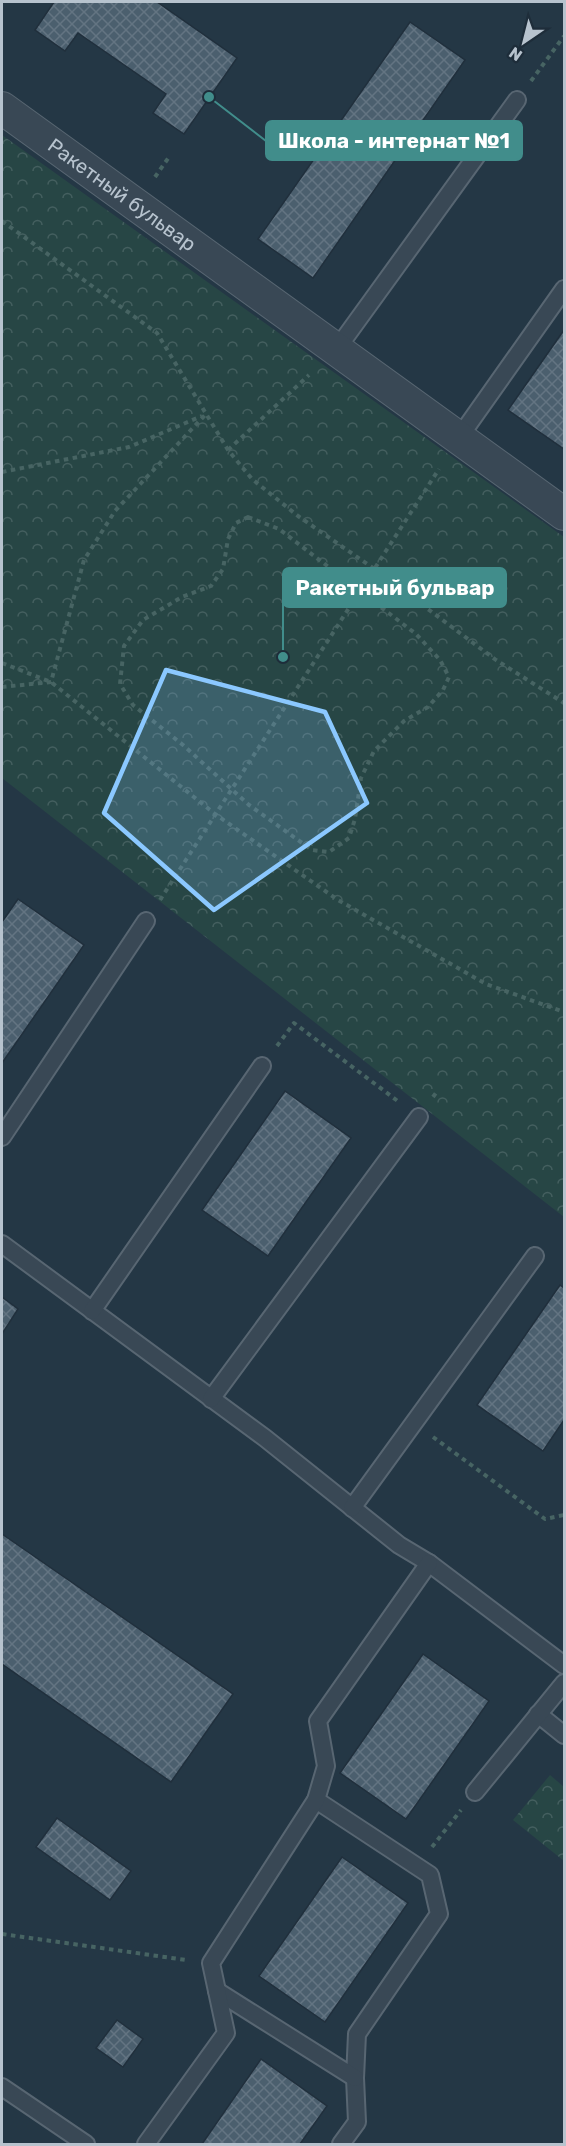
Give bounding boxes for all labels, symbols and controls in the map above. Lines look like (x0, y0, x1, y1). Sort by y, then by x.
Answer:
north arrow (494, 12, 554, 72)
text: N (506, 43, 526, 65)
callout: Школа - интернат №1 (266, 121, 522, 160)
text: Школа - интернат №1 (278, 128, 510, 153)
street label: Ракетный бульвар (43, 133, 201, 256)
callout: Ракетный бульвар (283, 568, 506, 607)
text: Ракетный бульвар (295, 575, 495, 600)

